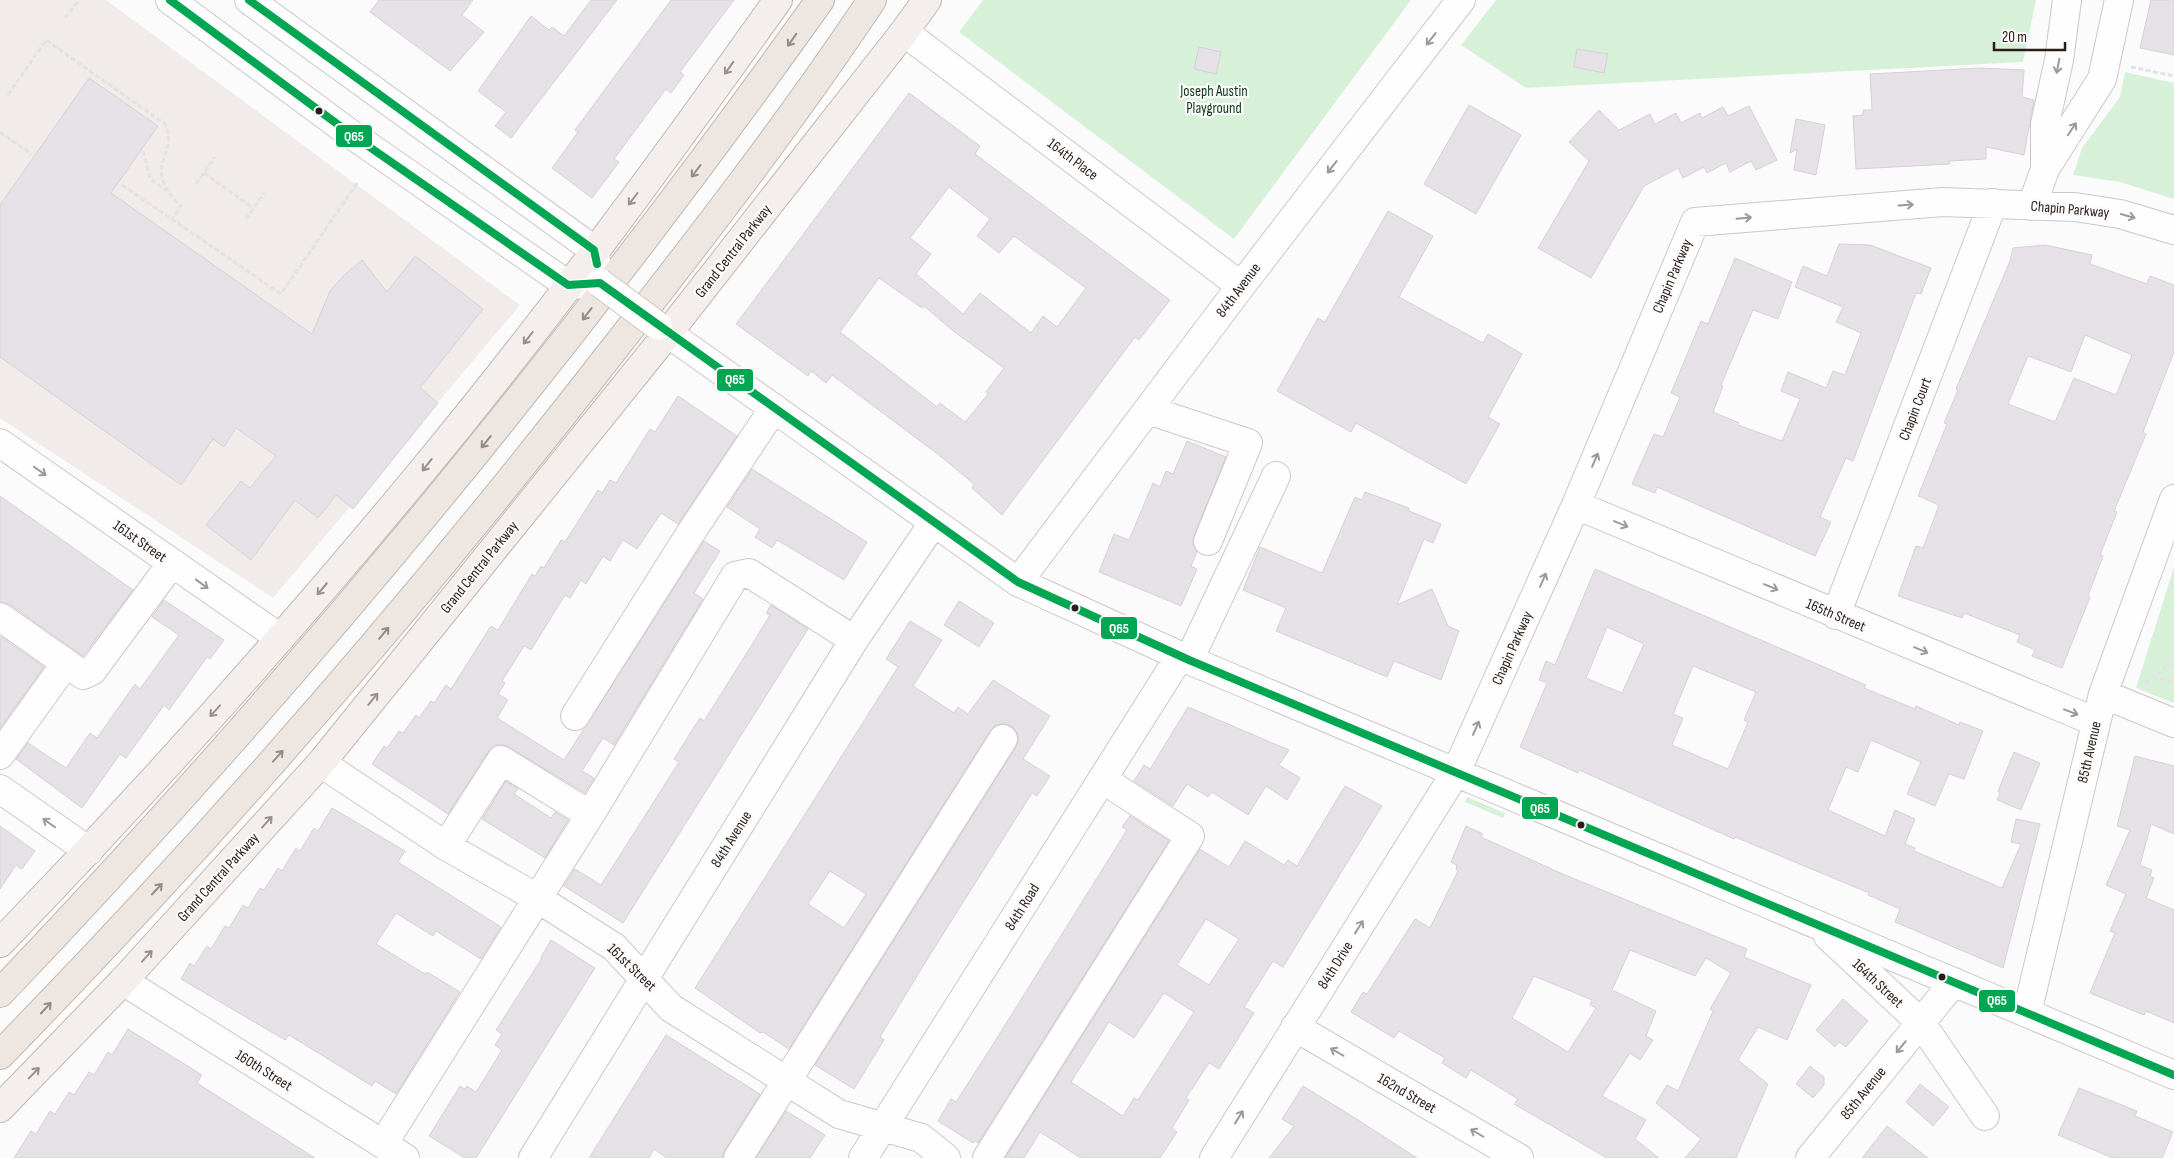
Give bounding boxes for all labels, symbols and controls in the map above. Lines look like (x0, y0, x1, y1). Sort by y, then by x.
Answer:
scale bar (1994, 20, 2065, 52)
text: 20 m (2002, 28, 2027, 47)
one-way arrow (1426, 32, 1436, 46)
one-way arrow (787, 33, 797, 47)
one-way arrow (2052, 57, 2062, 73)
one-way arrow (724, 61, 734, 75)
park label: Joseph Austin Playground (1179, 82, 1248, 118)
unlabelled marker (314, 106, 324, 116)
one-way arrow (2067, 122, 2077, 136)
line badge: Q65 (335, 124, 373, 148)
text: Q65 (344, 128, 364, 145)
street label: 164th Place (1044, 134, 1102, 185)
one-way arrow (1326, 160, 1337, 173)
one-way arrow (691, 164, 702, 177)
one-way arrow (628, 192, 638, 206)
street label: Chapin Parkway (2030, 197, 2110, 222)
one-way arrow (1897, 200, 1913, 210)
street label: Grand Central Parkway (691, 201, 776, 302)
one-way arrow (2120, 211, 2136, 221)
one-way arrow (1735, 213, 1751, 222)
street label: Chapin Parkway (1648, 236, 1697, 316)
street label: 84th Avenue (1212, 259, 1265, 321)
one-way arrow (582, 308, 593, 321)
one-way arrow (522, 331, 533, 344)
line badge: Q65 (716, 368, 754, 392)
text: Q65 (725, 371, 745, 388)
street label: Chapin Court (1895, 375, 1936, 443)
one-way arrow (481, 435, 492, 448)
one-way arrow (1591, 453, 1601, 468)
one-way arrow (422, 458, 433, 471)
one-way arrow (33, 466, 47, 476)
street label: 161st Street (109, 516, 171, 567)
street label: Grand Central Parkway (436, 517, 523, 617)
one-way arrow (1613, 520, 1628, 529)
one-way arrow (1538, 573, 1548, 588)
one-way arrow (195, 579, 208, 590)
one-way arrow (316, 583, 328, 596)
one-way arrow (1763, 583, 1778, 593)
street label: 165th Street (1803, 594, 1869, 637)
unlabelled marker (1070, 603, 1080, 613)
street label: Chapin Parkway (1488, 608, 1537, 688)
line badge: Q65 (1100, 616, 1138, 640)
text: Q65 (1109, 620, 1129, 637)
one-way arrow (379, 627, 390, 640)
one-way arrow (1913, 646, 1928, 655)
one-way arrow (367, 692, 378, 705)
one-way arrow (209, 705, 220, 718)
one-way arrow (2063, 708, 2078, 717)
street label: 85th Avenue (2073, 719, 2106, 785)
one-way arrow (1472, 721, 1482, 736)
one-way arrow (272, 749, 284, 762)
line badge: Q65 (1521, 796, 1559, 820)
text: Q65 (1530, 800, 1550, 817)
street label: 84th Avenue (707, 807, 756, 871)
one-way arrow (261, 816, 273, 828)
one-way arrow (42, 818, 56, 828)
unlabelled marker (1576, 820, 1586, 830)
street label: Grand Central Parkway (173, 829, 263, 926)
street label: 84th Road (1001, 880, 1044, 934)
one-way arrow (151, 883, 163, 896)
one-way arrow (1353, 920, 1364, 934)
street label: 84th Drive (1313, 938, 1357, 993)
street label: 161st Street (603, 939, 661, 996)
one-way arrow (141, 949, 152, 962)
street label: 164th Street (1848, 955, 1908, 1012)
unlabelled marker (1937, 972, 1947, 982)
line badge: Q65 (1978, 989, 2016, 1013)
text: Q65 (1987, 992, 2007, 1009)
one-way arrow (40, 1001, 52, 1014)
one-way arrow (1895, 1040, 1906, 1053)
street label: 160th Street (232, 1046, 296, 1096)
one-way arrow (1330, 1046, 1344, 1056)
street label: 85th Avenue (1836, 1063, 1890, 1124)
one-way arrow (28, 1067, 40, 1079)
street label: 162nd Street (1374, 1069, 1440, 1118)
one-way arrow (1235, 1110, 1245, 1124)
one-way arrow (1470, 1128, 1485, 1138)

